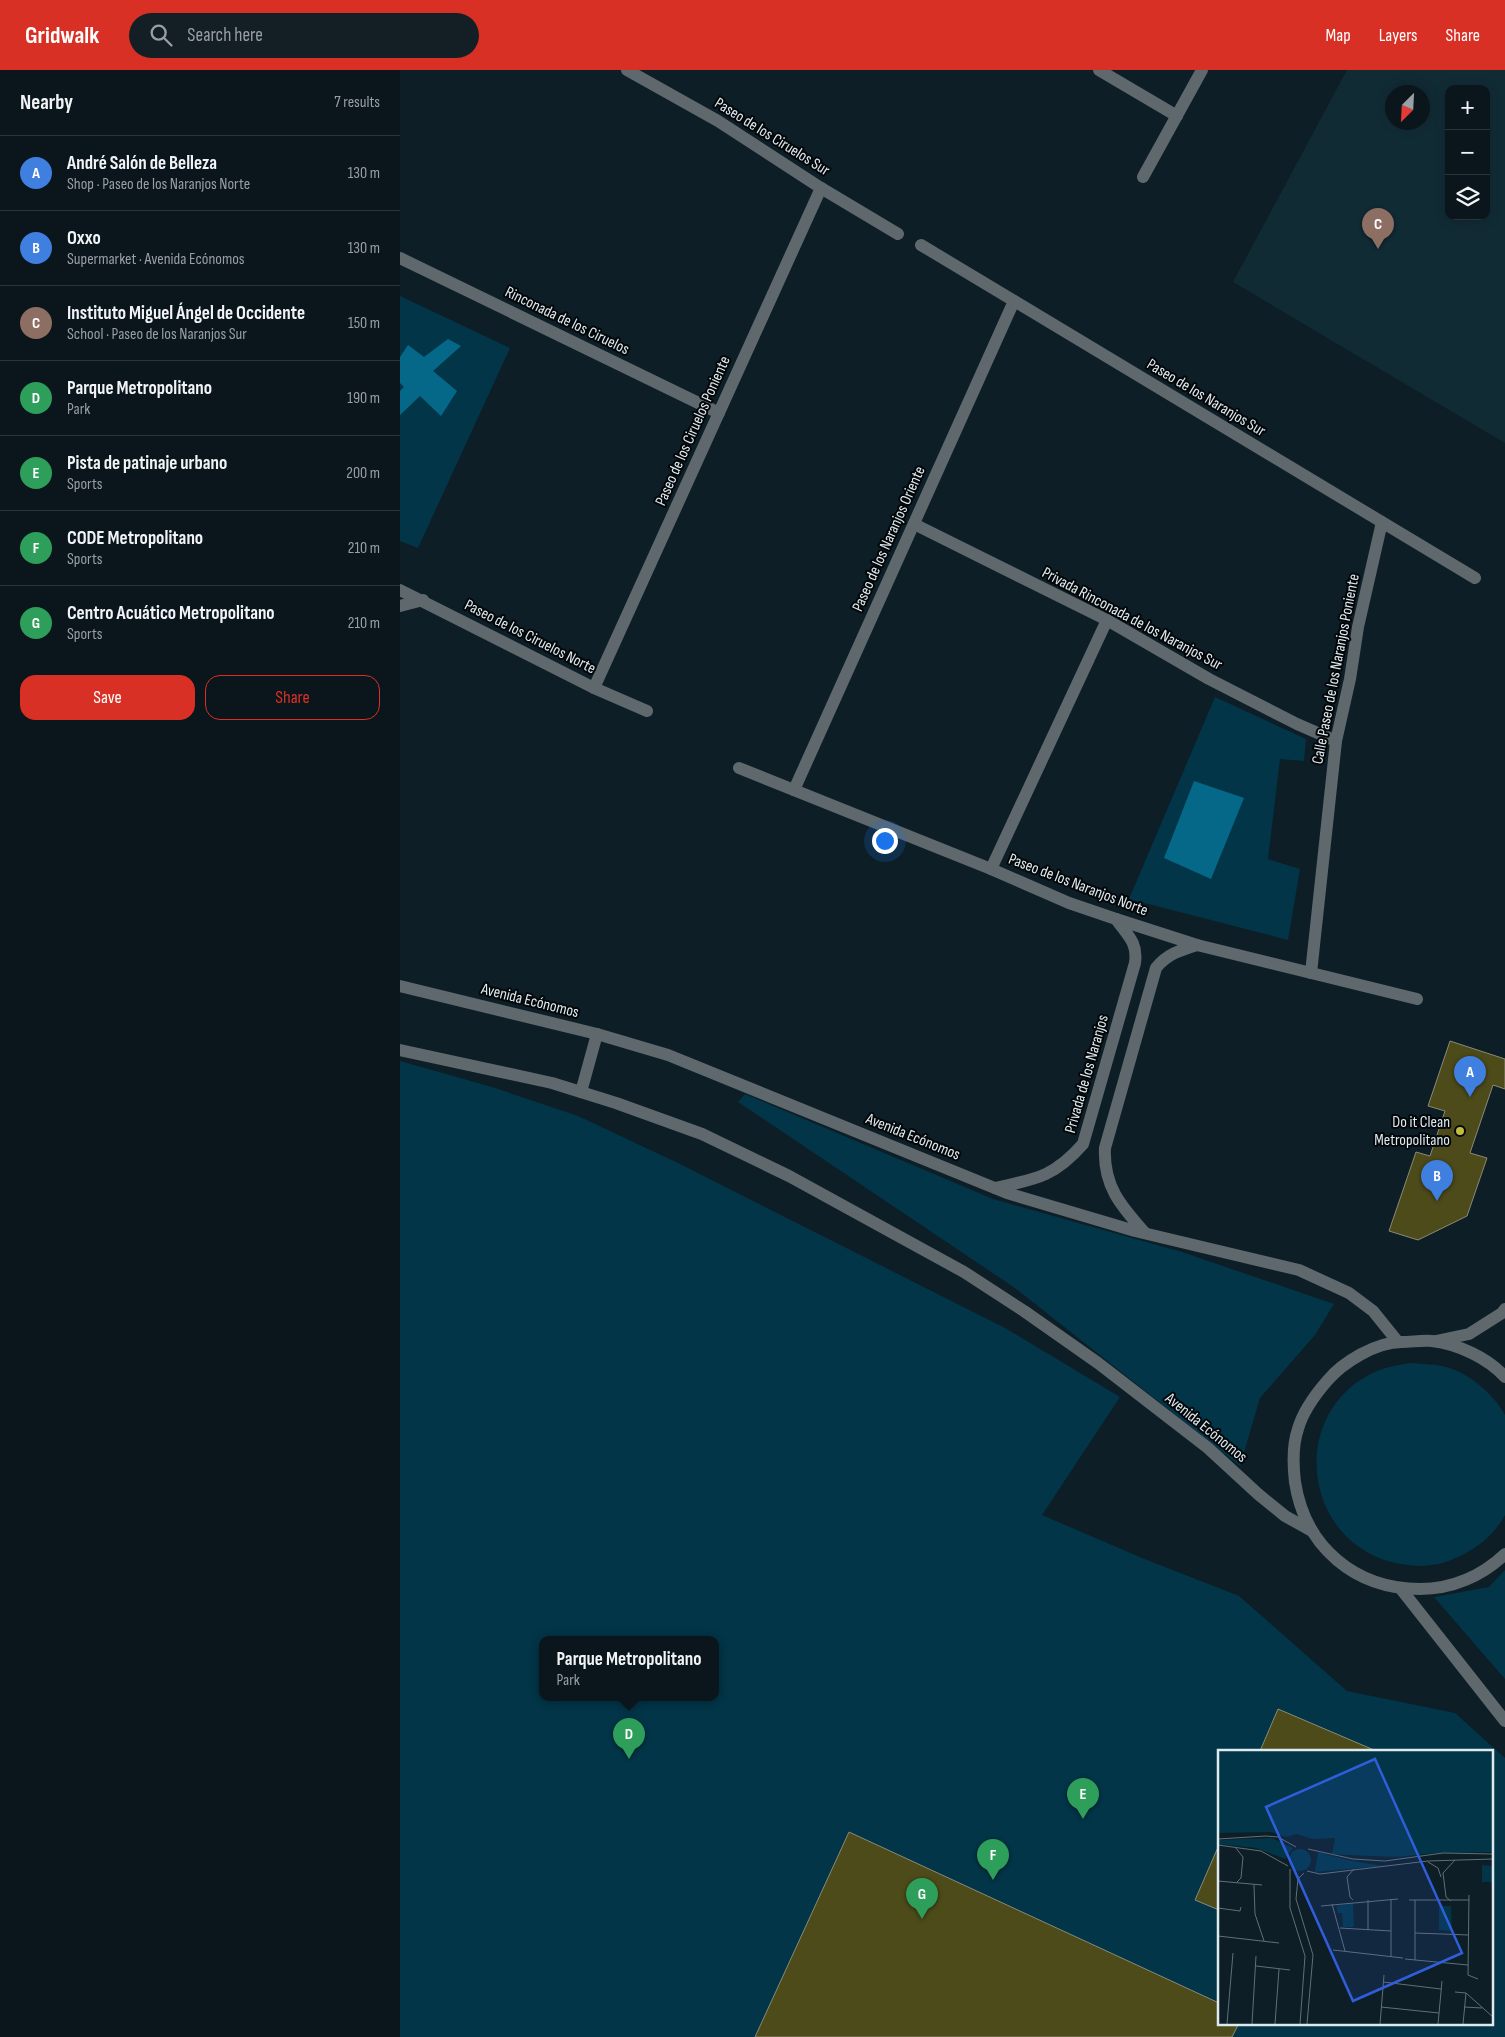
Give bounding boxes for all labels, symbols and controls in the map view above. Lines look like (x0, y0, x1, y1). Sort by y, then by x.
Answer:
search box (129, 13, 479, 58)
text: Gridwalk (25, 21, 99, 50)
icon: search (147, 21, 175, 49)
text: Search here (187, 24, 263, 47)
text: Map (1326, 25, 1351, 46)
text: Layers (1379, 25, 1418, 46)
text: Share (1446, 25, 1480, 46)
north arrow (1385, 85, 1430, 130)
map controls (1445, 85, 1490, 220)
button: + (1445, 85, 1490, 130)
text: Nearby (20, 90, 73, 115)
text: 7 results (334, 93, 380, 112)
street label: Paseo de los Ciruelos Sur (711, 94, 833, 180)
button: − (1445, 130, 1490, 175)
text: André Salón de Belleza (67, 152, 217, 175)
text: A (32, 164, 40, 183)
text: 130 m (348, 164, 380, 183)
text: Shop · Paseo de los Naranjos Norte (67, 175, 250, 194)
button: layers (1445, 175, 1490, 220)
pin: C (1362, 208, 1394, 249)
text: Oxxo (67, 227, 101, 250)
text: B (32, 239, 40, 258)
text: 130 m (348, 239, 380, 258)
text: Supermarket · Avenida Ecónomos (67, 250, 245, 269)
street label: Rinconada de los Ciruelos (502, 283, 632, 359)
text: Instituto Miguel Ángel de Occidente (67, 302, 305, 325)
text: C (32, 314, 40, 333)
text: 150 m (348, 314, 380, 333)
text: School · Paseo de los Naranjos Sur (67, 325, 247, 344)
street label: Paseo de los Ciruelos Poniente (651, 353, 735, 509)
street label: Paseo de los Naranjos Sur (1143, 355, 1269, 441)
text: Parque Metropolitano (67, 377, 212, 400)
text: D (32, 389, 40, 408)
text: 190 m (347, 389, 380, 408)
text: Park (67, 400, 90, 419)
text: Pista de patinaje urbano (67, 452, 227, 475)
street label: Paseo de los Naranjos Oriente (848, 463, 930, 615)
text: E (33, 464, 39, 483)
text: 200 m (346, 464, 380, 483)
text: Sports (67, 475, 102, 494)
text: CODE Metropolitano (67, 527, 203, 550)
text: F (33, 539, 39, 558)
text: 210 m (348, 539, 380, 558)
text: Sports (67, 550, 102, 569)
street label: Privada Rinconada de los Naranjos Sur (1039, 563, 1226, 675)
street label: Calle Paseo de los Naranjos Poniente (1308, 572, 1364, 766)
street label: Paseo de los Ciruelos Norte (461, 596, 599, 678)
text: Centro Acuático Metropolitano (67, 602, 275, 625)
text: G (32, 614, 40, 633)
text: 210 m (348, 614, 380, 633)
text: Sports (67, 625, 102, 644)
button: Save (20, 675, 195, 720)
button: Share (205, 675, 380, 720)
your location (872, 828, 898, 854)
street label: Paseo de los Naranjos Norte (1006, 850, 1150, 920)
street label: Avenida Ecónomos (478, 979, 581, 1022)
street label: Privada de los Naranjos (1061, 1012, 1113, 1135)
pin: A (1454, 1056, 1486, 1097)
street label: Avenida Ecónomos (862, 1109, 963, 1165)
place label: Do it Clean Metropolitano (1374, 1113, 1450, 1150)
marker: Do it Clean Metropolitano (1454, 1125, 1466, 1137)
pin: B (1421, 1160, 1453, 1201)
street label: Avenida Ecónomos (1160, 1389, 1251, 1467)
popup (539, 1636, 719, 1701)
text: Parque Metropolitano (556, 1648, 702, 1671)
text: Park (556, 1671, 580, 1690)
pin: D (613, 1718, 645, 1759)
inset map (1218, 1750, 1492, 2024)
pin: E (1067, 1778, 1099, 1819)
pin: F (977, 1839, 1009, 1880)
pin: G (906, 1878, 938, 1919)

